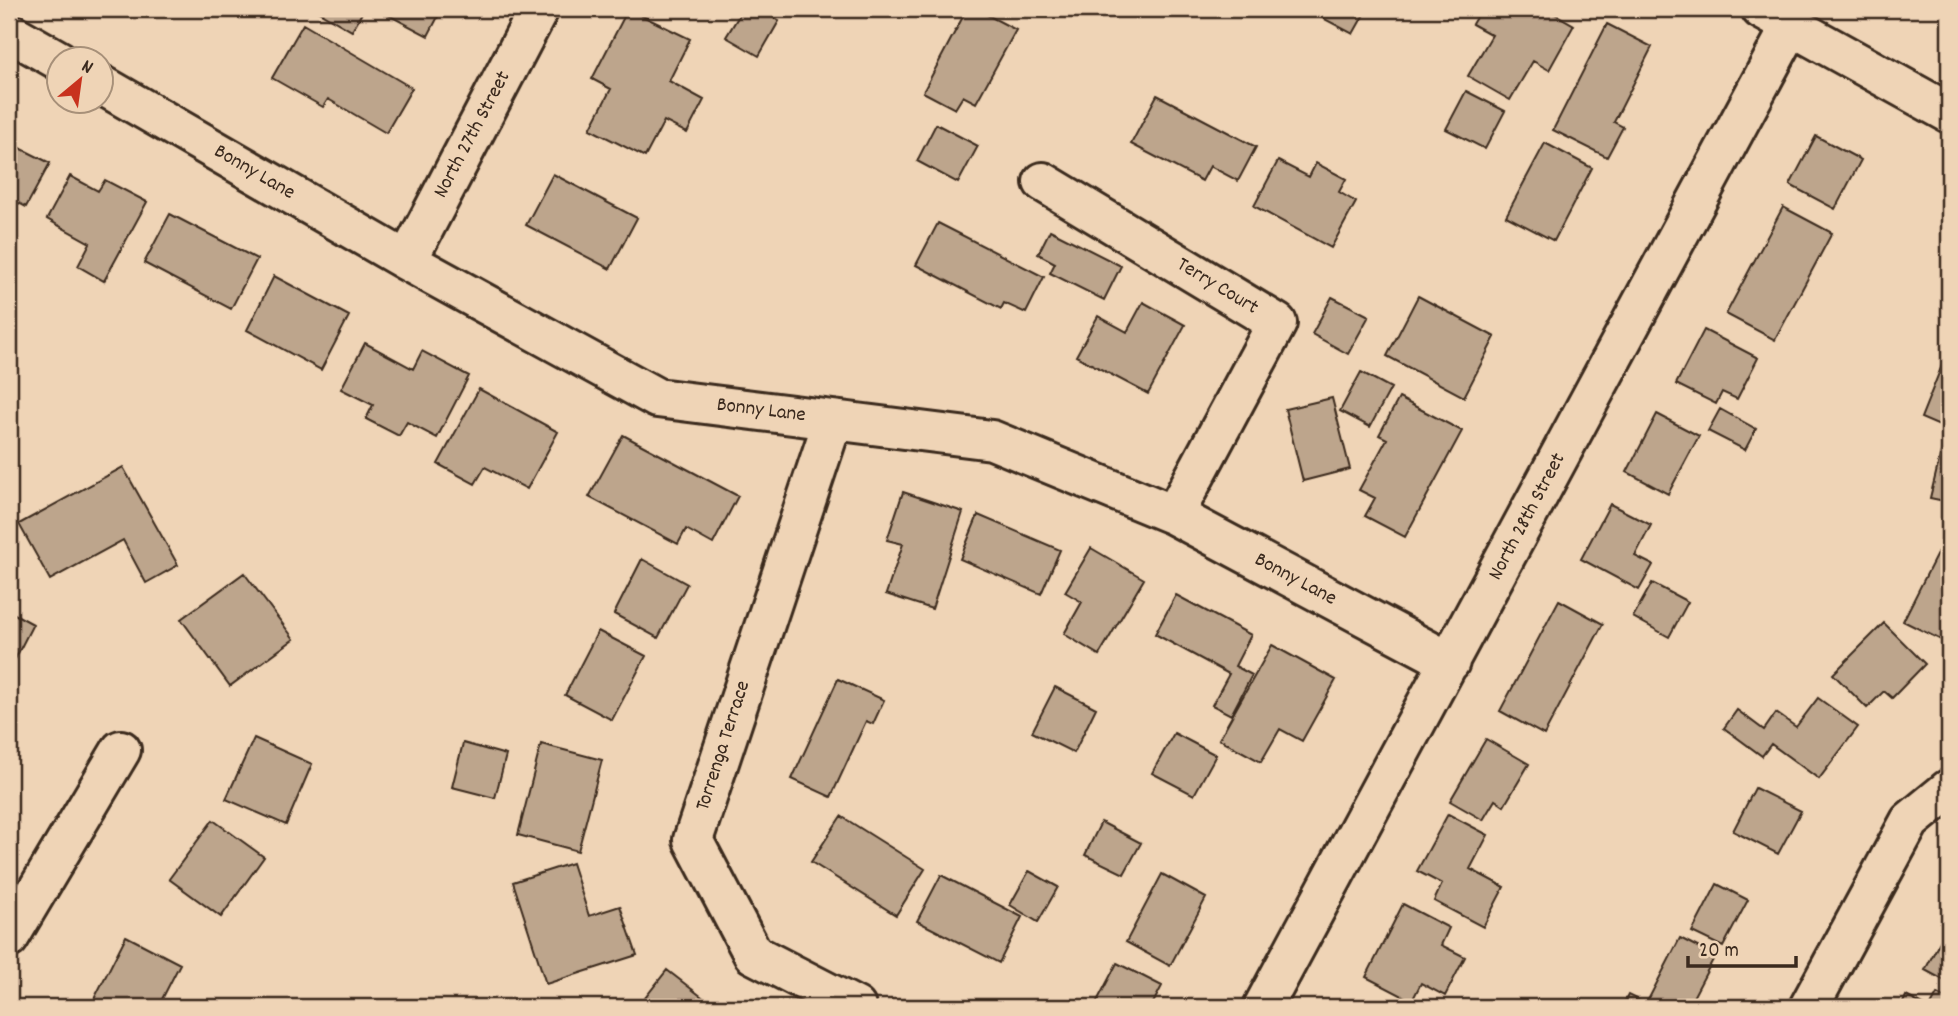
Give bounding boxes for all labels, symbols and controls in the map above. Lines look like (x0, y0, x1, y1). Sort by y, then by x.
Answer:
north arrow (46, 46, 116, 116)
text: N (76, 54, 97, 82)
street label: North 27th Street (427, 66, 519, 204)
street label: Bonny Lane (208, 138, 300, 208)
street label: Terry Court (1170, 251, 1264, 323)
street label: Bonny Lane (715, 391, 807, 431)
street label: North 28th Street (1482, 448, 1574, 586)
street label: Bonny Lane (1248, 546, 1342, 614)
street label: Torrenga Terrace (689, 677, 759, 815)
scale bar (1688, 925, 1797, 969)
text: 20 m (1699, 937, 1739, 967)

